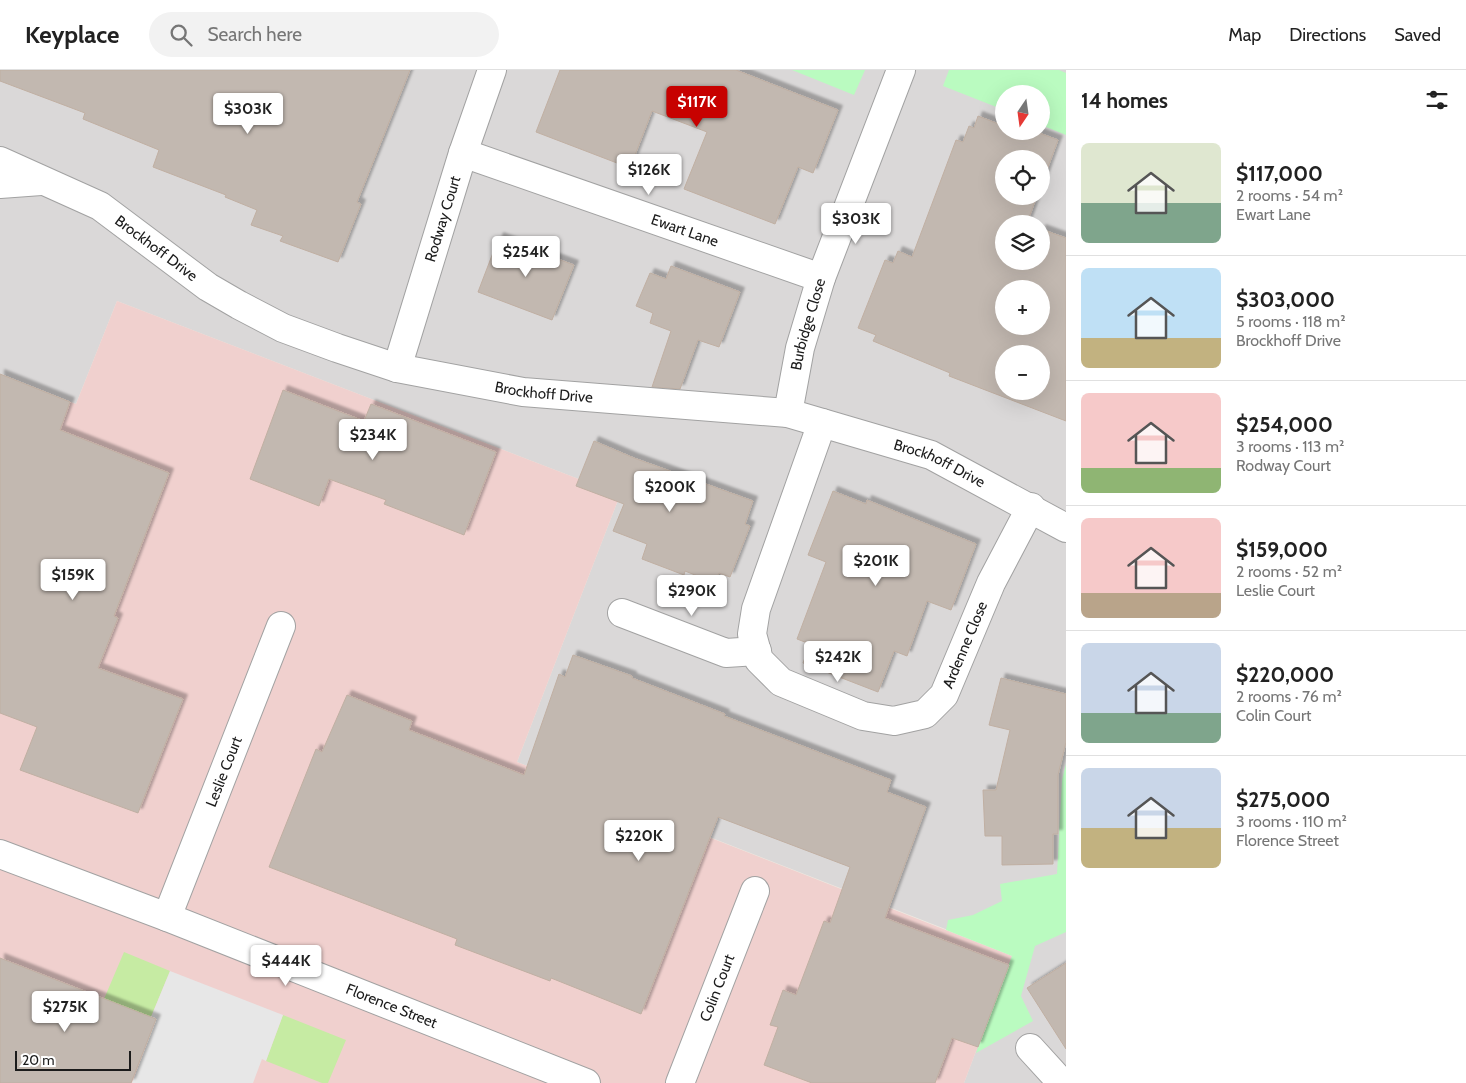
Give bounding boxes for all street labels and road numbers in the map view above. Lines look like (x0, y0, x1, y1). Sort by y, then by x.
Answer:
street label: Rodway Court (421, 174, 464, 264)
street label: Ewart Lane (649, 210, 721, 251)
street label: Brockhoff Drive (111, 211, 201, 285)
street label: Burbidge Close (787, 276, 829, 372)
street label: Brockhoff Drive (493, 378, 594, 407)
street label: Brockhoff Drive (892, 436, 988, 492)
street label: Ardenne Close (939, 598, 991, 691)
street label: Leslie Court (202, 734, 246, 810)
street label: Colin Court (696, 952, 738, 1024)
street label: Florence Street (343, 980, 440, 1032)

